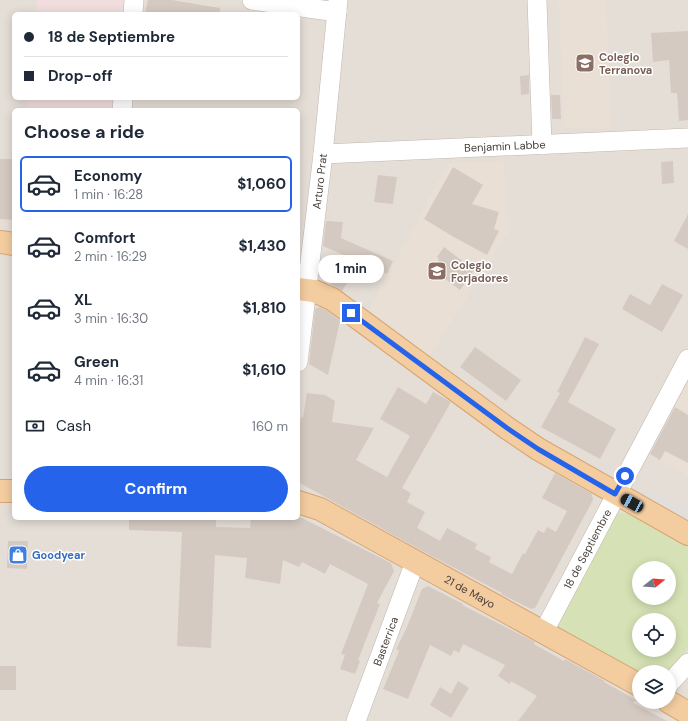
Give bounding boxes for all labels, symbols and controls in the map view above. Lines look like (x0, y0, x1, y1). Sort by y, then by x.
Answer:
text: 18 de Septiembre (48, 27, 175, 47)
place label: Colegio Terranova (599, 50, 652, 77)
school or university icon: Colegio Terranova (574, 52, 596, 74)
text: Drop-off (48, 66, 113, 86)
text: Choose a ride (24, 120, 145, 144)
street label: Benjamin Labbe (464, 137, 546, 155)
street label: Arturo Prat (309, 153, 330, 210)
icon: car (26, 166, 62, 202)
text: Economy (74, 166, 142, 186)
text: $1,060 (237, 174, 286, 194)
text: 1 min · 16:28 (74, 186, 143, 203)
icon: car (26, 228, 62, 264)
text: Comfort (74, 228, 135, 248)
text: $1,430 (238, 236, 286, 256)
text: 2 min · 16:29 (74, 248, 147, 265)
callout: 1 min (318, 255, 384, 283)
place label: Colegio Forjadores (451, 258, 508, 285)
text: 1 min (335, 260, 367, 277)
school or university icon: Colegio Forjadores (426, 260, 448, 282)
icon: car (26, 290, 62, 326)
text: XL (74, 290, 92, 310)
text: $1,810 (243, 298, 286, 318)
route end (342, 304, 360, 322)
text: 3 min · 16:30 (74, 310, 148, 327)
icon: car (26, 352, 62, 388)
text: Green (74, 352, 119, 372)
text: $1,610 (242, 360, 286, 380)
text: 4 min · 16:31 (74, 372, 143, 389)
icon: cash (24, 415, 46, 437)
text: Cash (56, 416, 91, 436)
text: 160 m (252, 418, 288, 435)
button: Confirm (24, 466, 288, 512)
route start (616, 467, 634, 485)
car (619, 492, 645, 514)
street label: 18 de Septiembre (561, 507, 614, 591)
shop icon: Goodyear (7, 544, 29, 566)
place label: Goodyear (32, 548, 85, 562)
north arrow (632, 561, 676, 605)
map controls (632, 561, 676, 709)
street label: 21 de Mayo (442, 572, 498, 611)
button: locate (632, 613, 676, 657)
street label: Basterrica (370, 615, 401, 668)
button: layers (632, 665, 676, 709)

